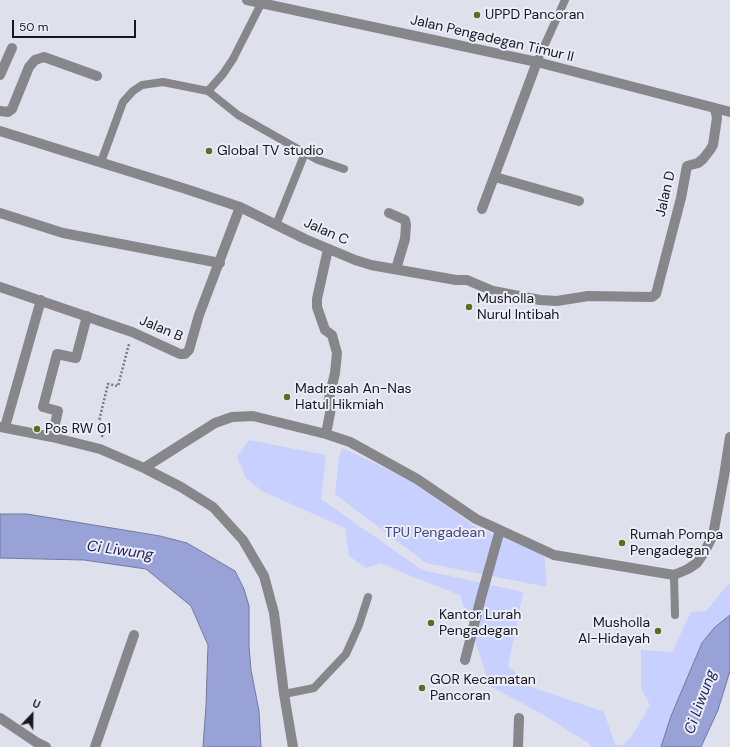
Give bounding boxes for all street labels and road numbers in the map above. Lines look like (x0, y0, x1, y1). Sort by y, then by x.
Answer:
street label: Jalan Pengadegan Timur II (409, 12, 575, 66)
street label: Jalan D (653, 169, 679, 219)
street label: Jalan C (301, 215, 351, 249)
street label: Jalan B (137, 312, 185, 346)

